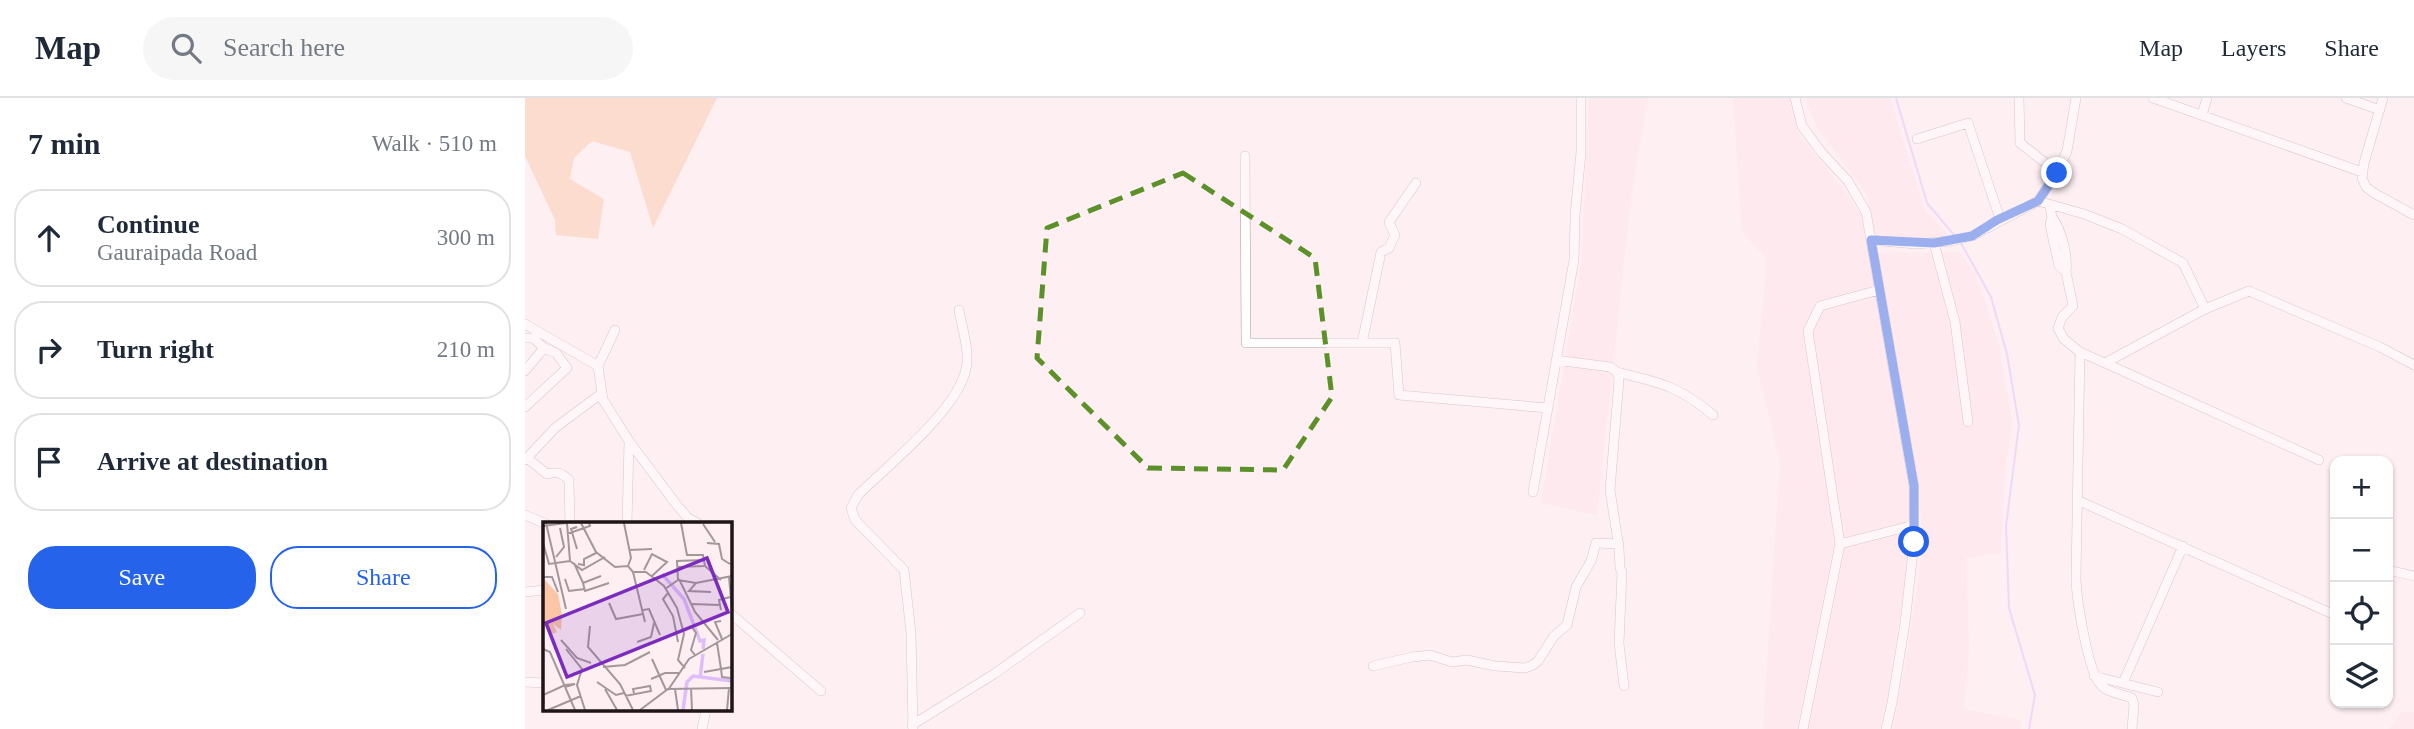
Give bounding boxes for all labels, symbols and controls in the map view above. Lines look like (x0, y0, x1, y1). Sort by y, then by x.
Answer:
search box (143, 17, 633, 80)
icon: search (167, 29, 205, 67)
text: Map (35, 30, 101, 66)
text: Search here (223, 33, 345, 62)
text: Map (2139, 35, 2183, 61)
text: Layers (2221, 35, 2286, 61)
text: Share (2324, 35, 2379, 61)
text: 7 min (28, 127, 101, 160)
text: Walk · 510 m (372, 131, 497, 156)
route end (2041, 157, 2072, 188)
text: Continue (97, 210, 200, 239)
icon: ahead (30, 219, 68, 257)
text: 300 m (437, 225, 495, 250)
text: Gauraipada Road (97, 240, 257, 265)
icon: right (30, 331, 68, 369)
text: Turn right (97, 335, 214, 364)
text: 210 m (437, 337, 495, 362)
icon: arrive (30, 443, 68, 481)
text: Arrive at destination (97, 447, 328, 476)
map controls (2330, 456, 2393, 708)
button: + (2330, 456, 2393, 519)
button: − (2330, 519, 2393, 582)
inset map (543, 522, 731, 712)
route start (1898, 526, 1929, 557)
button: Save (28, 546, 256, 609)
button: Share (270, 546, 497, 609)
button: locate (2330, 582, 2393, 645)
button: layers (2330, 645, 2393, 708)

